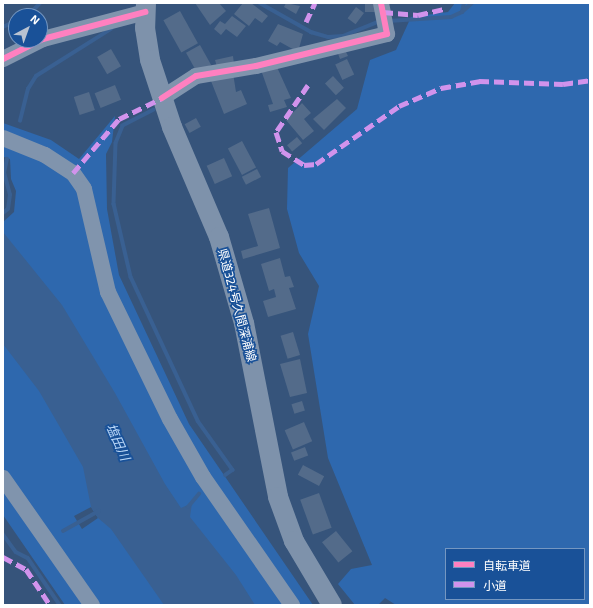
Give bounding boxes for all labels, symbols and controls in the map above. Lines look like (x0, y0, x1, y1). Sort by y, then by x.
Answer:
north arrow (8, 8, 48, 48)
text: N (28, 12, 43, 27)
street label: 県道324号久間深浦線 (215, 247, 259, 363)
water label: 塩田川 (103, 421, 133, 463)
legend (445, 548, 585, 600)
text: 自転車道 (483, 558, 531, 572)
text: 小道 (483, 578, 507, 592)

